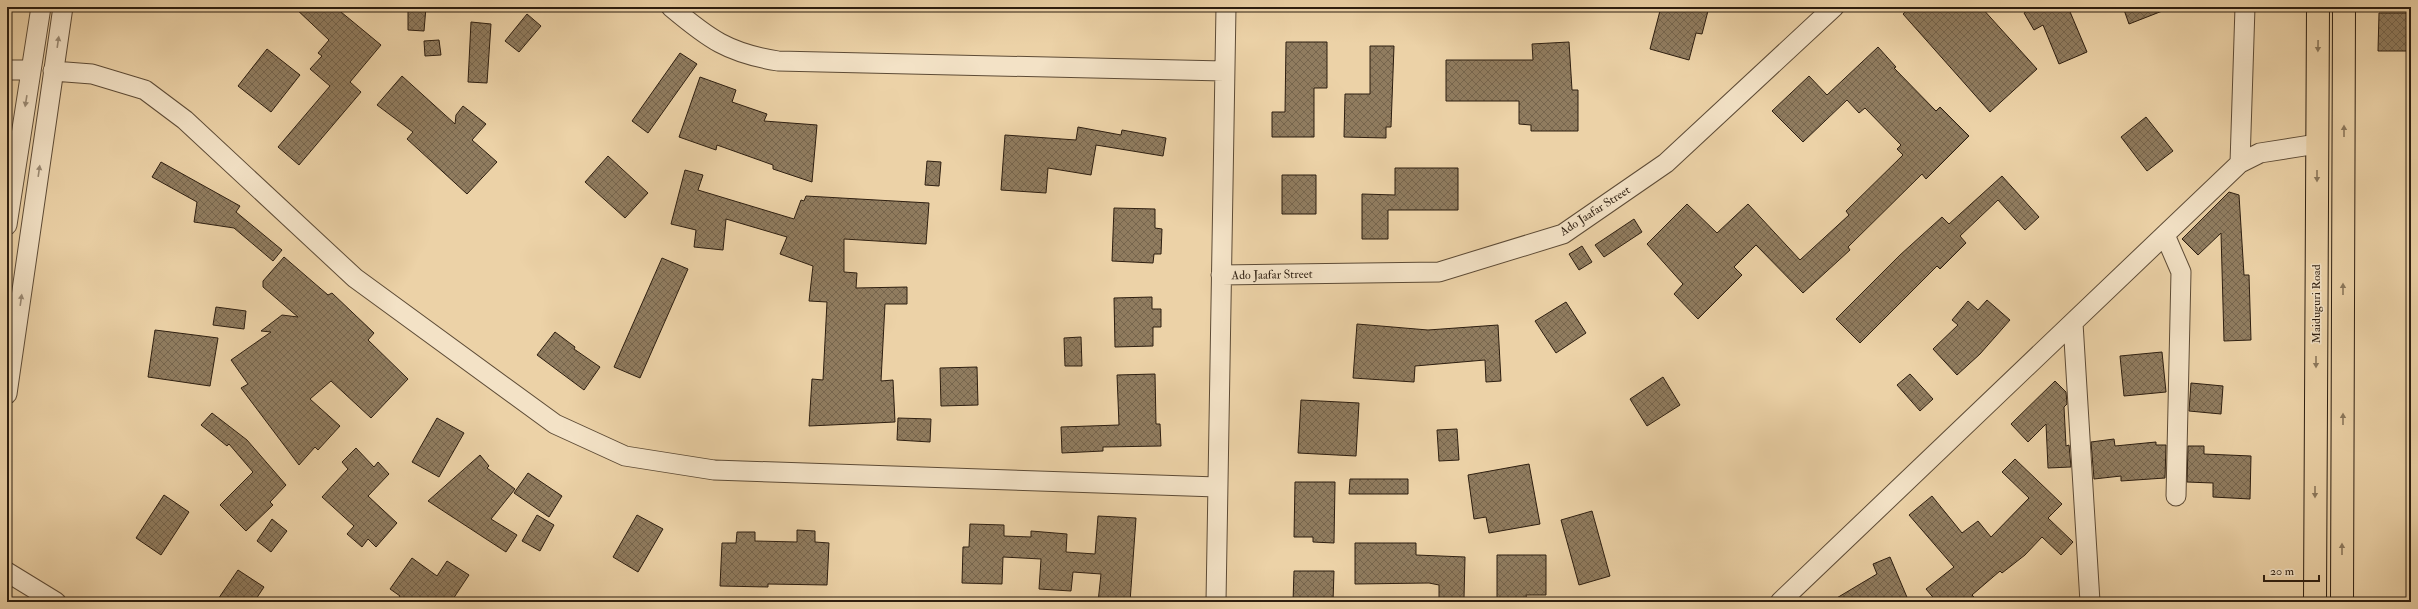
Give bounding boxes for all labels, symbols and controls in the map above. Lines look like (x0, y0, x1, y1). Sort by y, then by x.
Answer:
one-way arrow (55, 36, 61, 48)
one-way arrow (2315, 40, 2321, 53)
one-way arrow (23, 95, 29, 107)
one-way arrow (2341, 124, 2347, 137)
one-way arrow (36, 165, 42, 177)
one-way arrow (2314, 170, 2320, 183)
street label: Ado Jaafar Street (1556, 183, 1633, 240)
street label: Maiduguri Road (2309, 264, 2324, 344)
street label: Ado Jaafar Street (1230, 267, 1313, 283)
one-way arrow (2340, 282, 2346, 295)
one-way arrow (18, 294, 24, 306)
one-way arrow (2313, 356, 2319, 369)
one-way arrow (2340, 412, 2346, 425)
one-way arrow (2312, 486, 2318, 499)
one-way arrow (2339, 542, 2345, 555)
scale bar (2264, 557, 2319, 583)
text: 20 m (2270, 564, 2295, 579)

